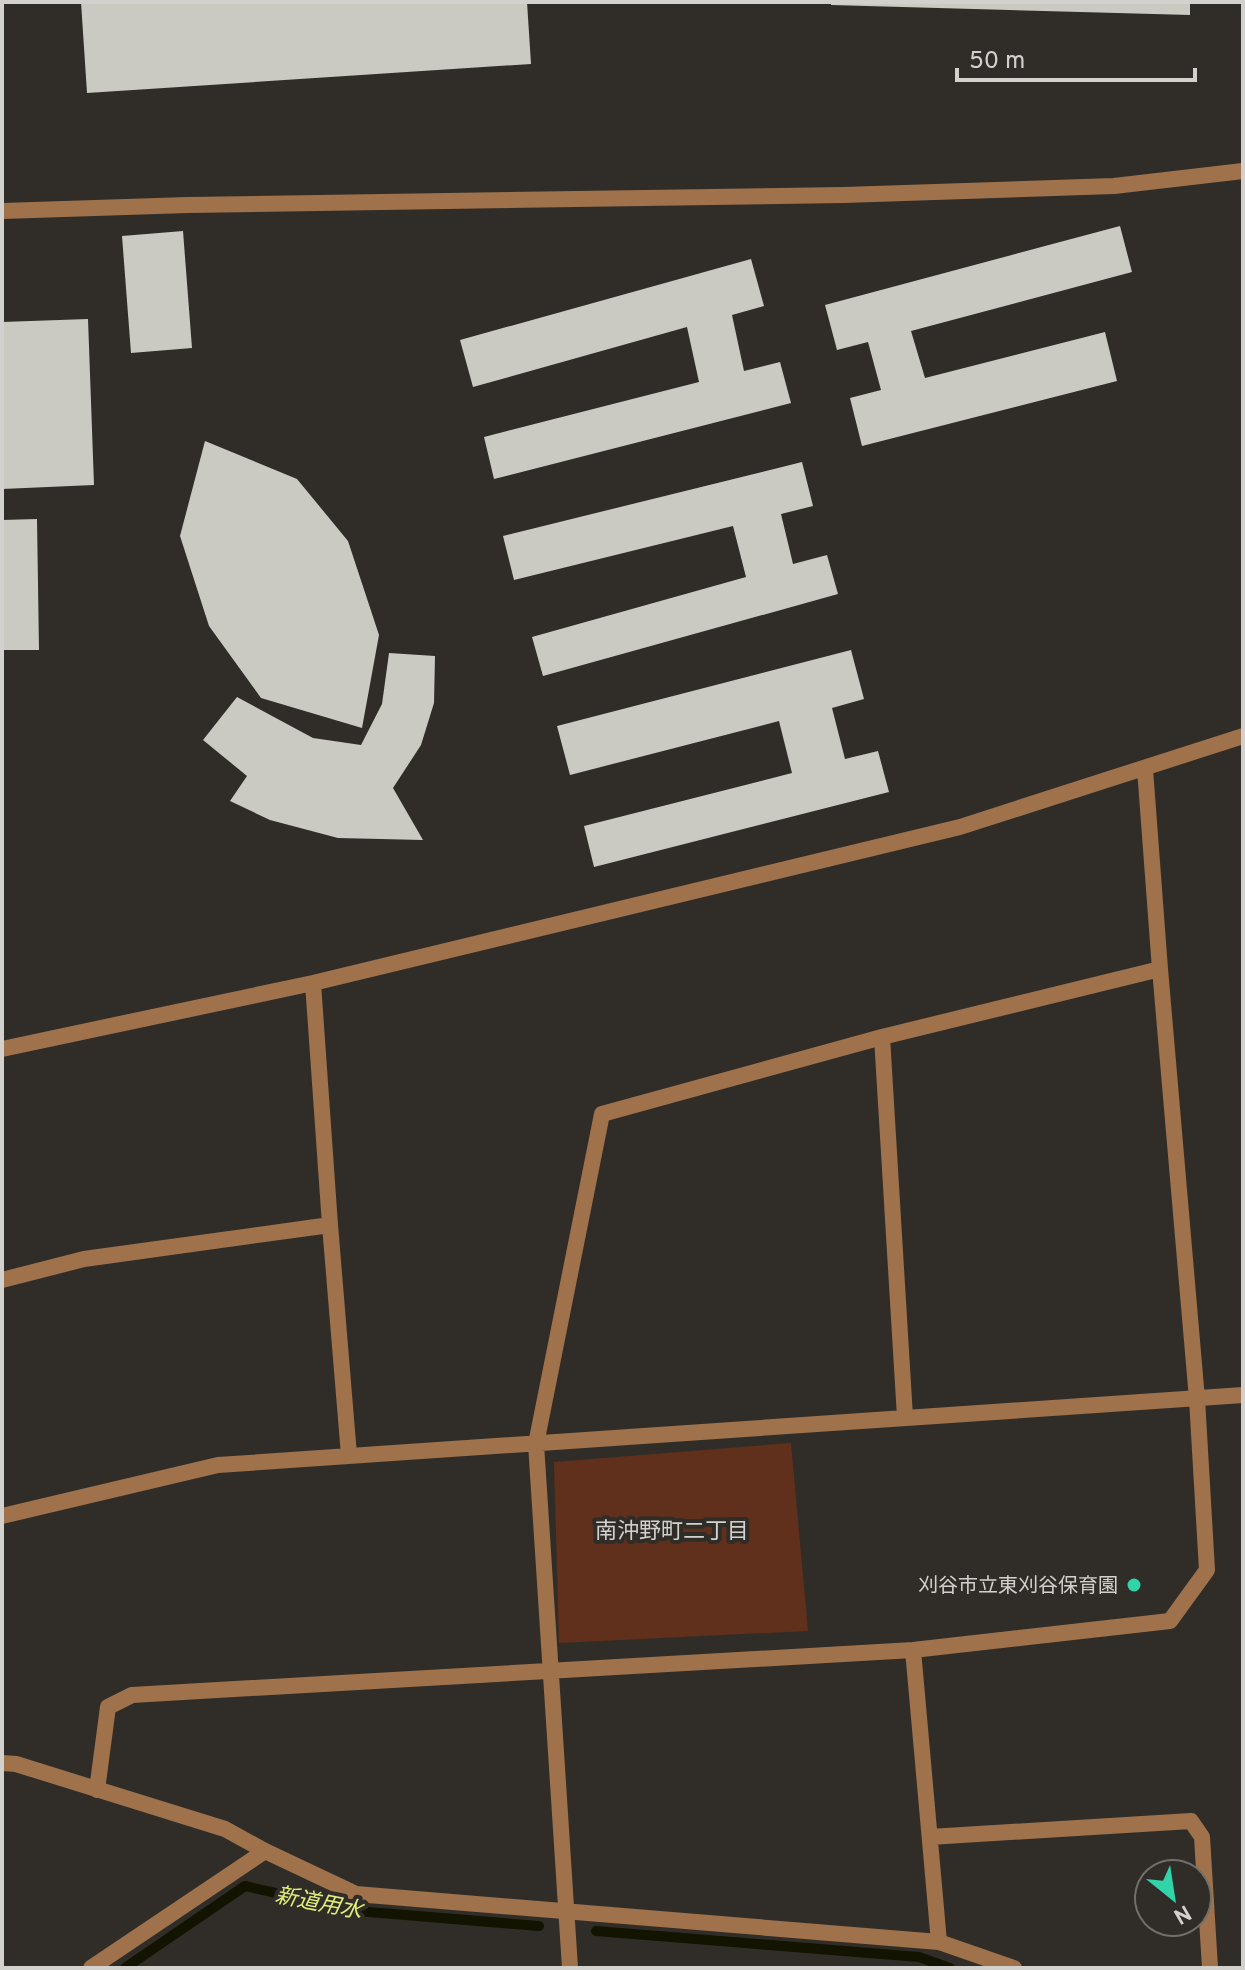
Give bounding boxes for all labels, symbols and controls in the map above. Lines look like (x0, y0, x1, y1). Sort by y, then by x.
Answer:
scale bar (957, 32, 1195, 82)
text: 50 m (969, 47, 1025, 77)
district label: 南沖野町二丁目 (595, 1519, 749, 1546)
place label: 刈谷市立東刈谷保育園 (918, 1574, 1118, 1600)
marker: 刈谷市立東刈谷保育園 (1125, 1576, 1143, 1594)
north arrow (1133, 1858, 1213, 1938)
water label: 新道用水 (273, 1883, 366, 1926)
text: N (1168, 1898, 1195, 1929)

